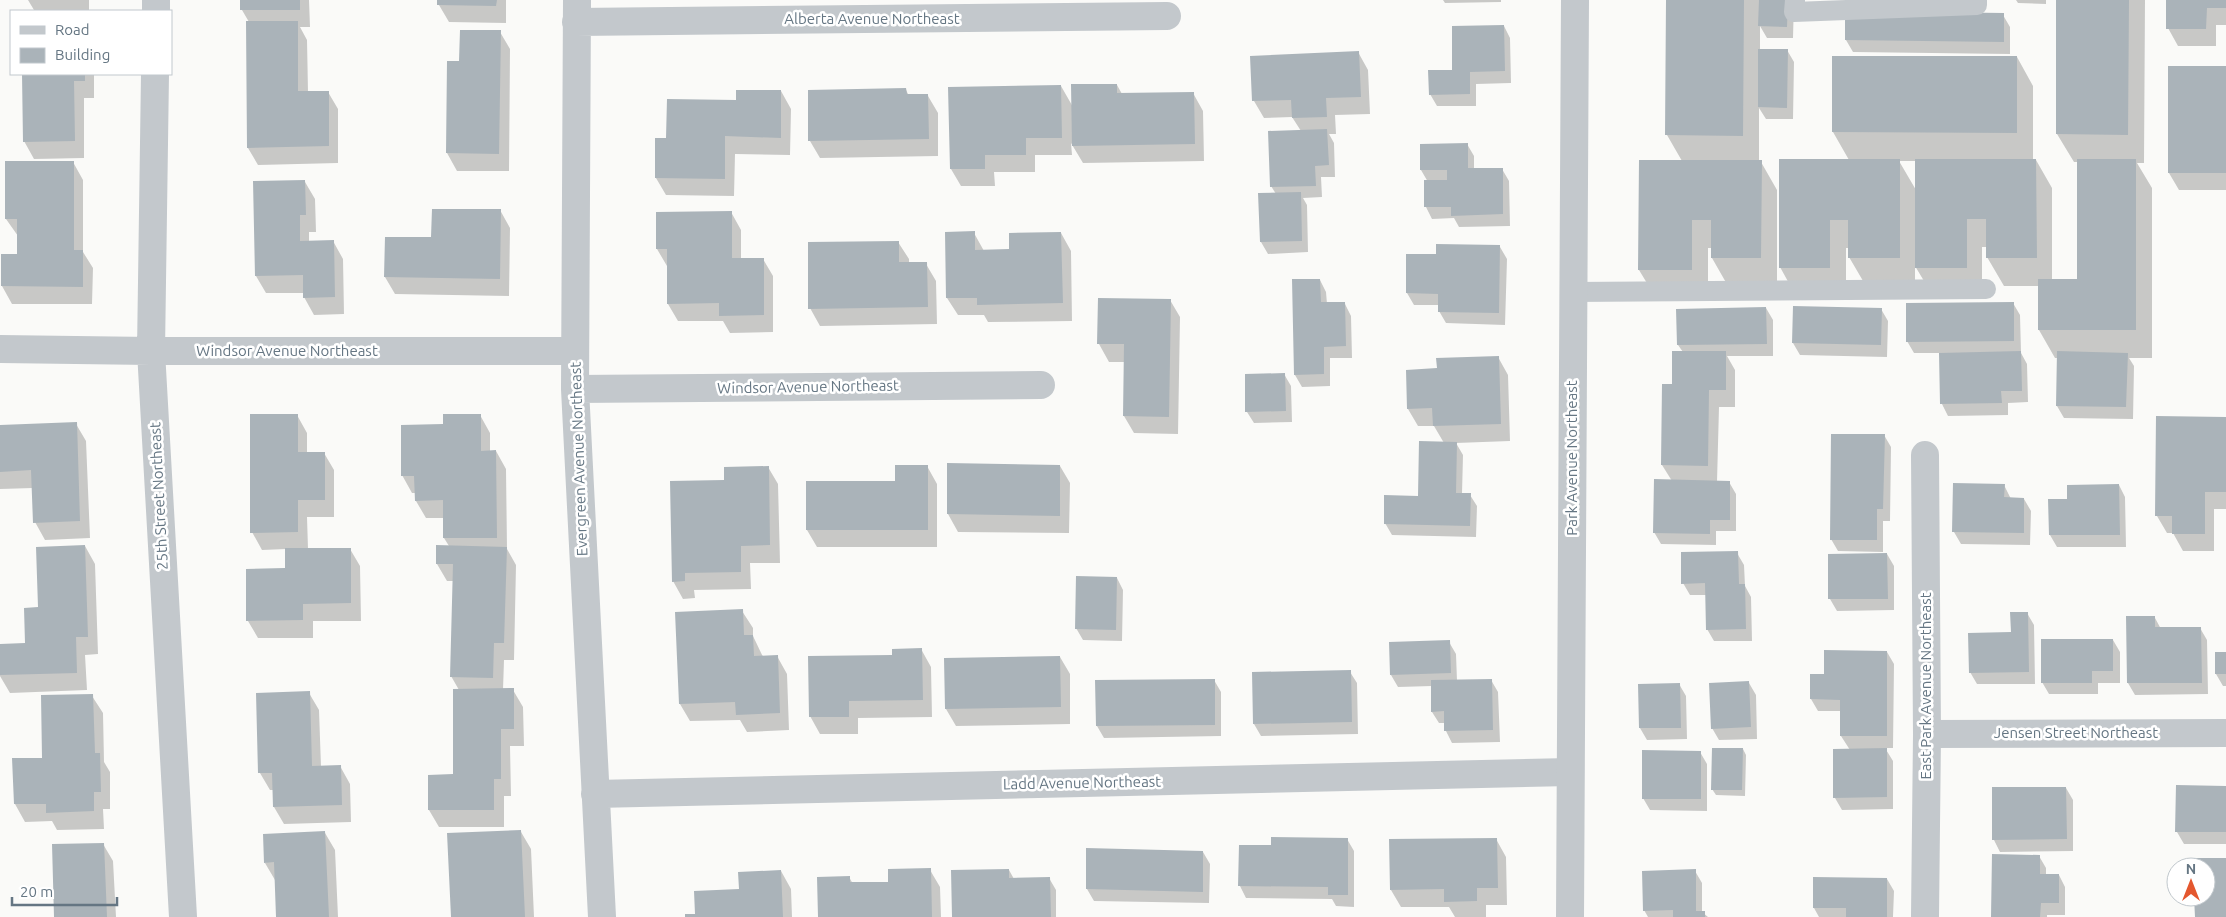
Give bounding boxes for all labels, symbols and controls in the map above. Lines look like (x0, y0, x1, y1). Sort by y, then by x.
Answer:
legend (10, 10, 172, 75)
street label: Alberta Avenue Northeast (784, 10, 960, 27)
text: Road (55, 21, 90, 38)
text: Building (55, 46, 110, 63)
street label: Windsor Avenue Northeast (196, 342, 378, 359)
street label: Evergreen Avenue Northeast (567, 362, 590, 556)
street label: Windsor Avenue Northeast (717, 376, 899, 397)
street label: Park Avenue Northeast (1563, 380, 1580, 536)
street label: 25th Street Northeast (146, 422, 171, 570)
street label: East Park Avenue Northeast (1917, 592, 1934, 780)
street label: Jensen Street Northeast (1994, 724, 2158, 741)
street label: Ladd Avenue Northeast (1003, 773, 1161, 792)
north arrow (2166, 857, 2216, 907)
text: N (2186, 861, 2196, 877)
scale bar (12, 874, 118, 906)
text: 20 m (20, 883, 53, 900)

